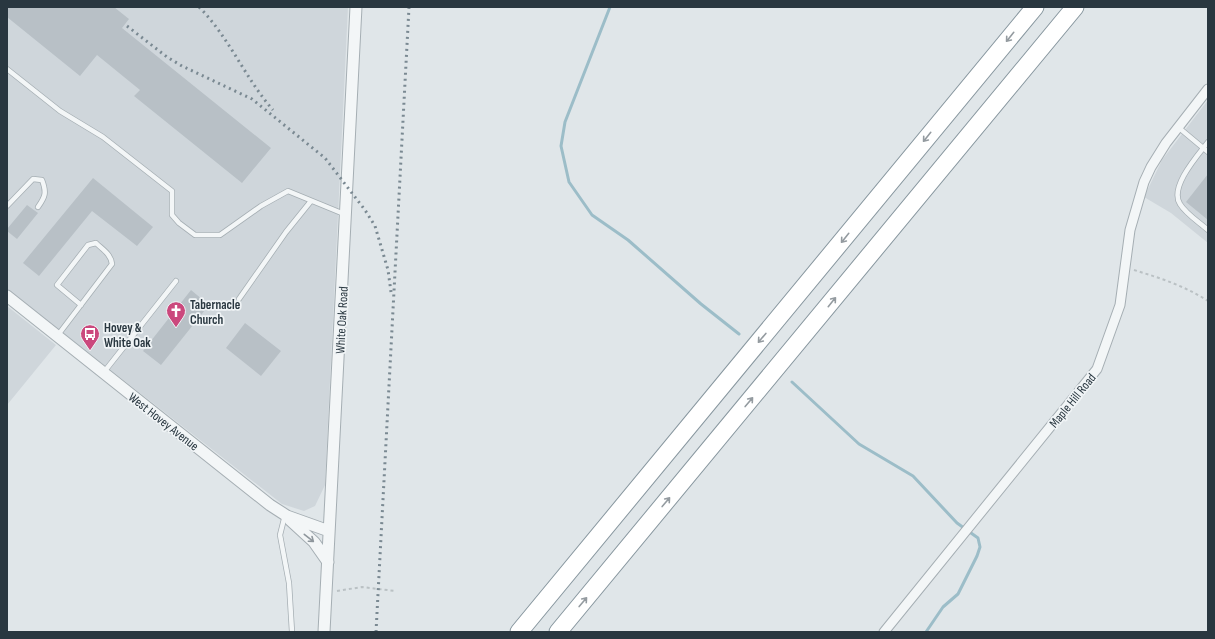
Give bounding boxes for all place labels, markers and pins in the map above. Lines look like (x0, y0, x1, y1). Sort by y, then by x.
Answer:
place label: Tabernacle Church (190, 297, 241, 328)
church icon: Tabernacle Church (165, 300, 187, 328)
place label: Hovey & White Oak (104, 320, 151, 351)
bus stop icon: Hovey & White Oak (79, 323, 101, 351)

